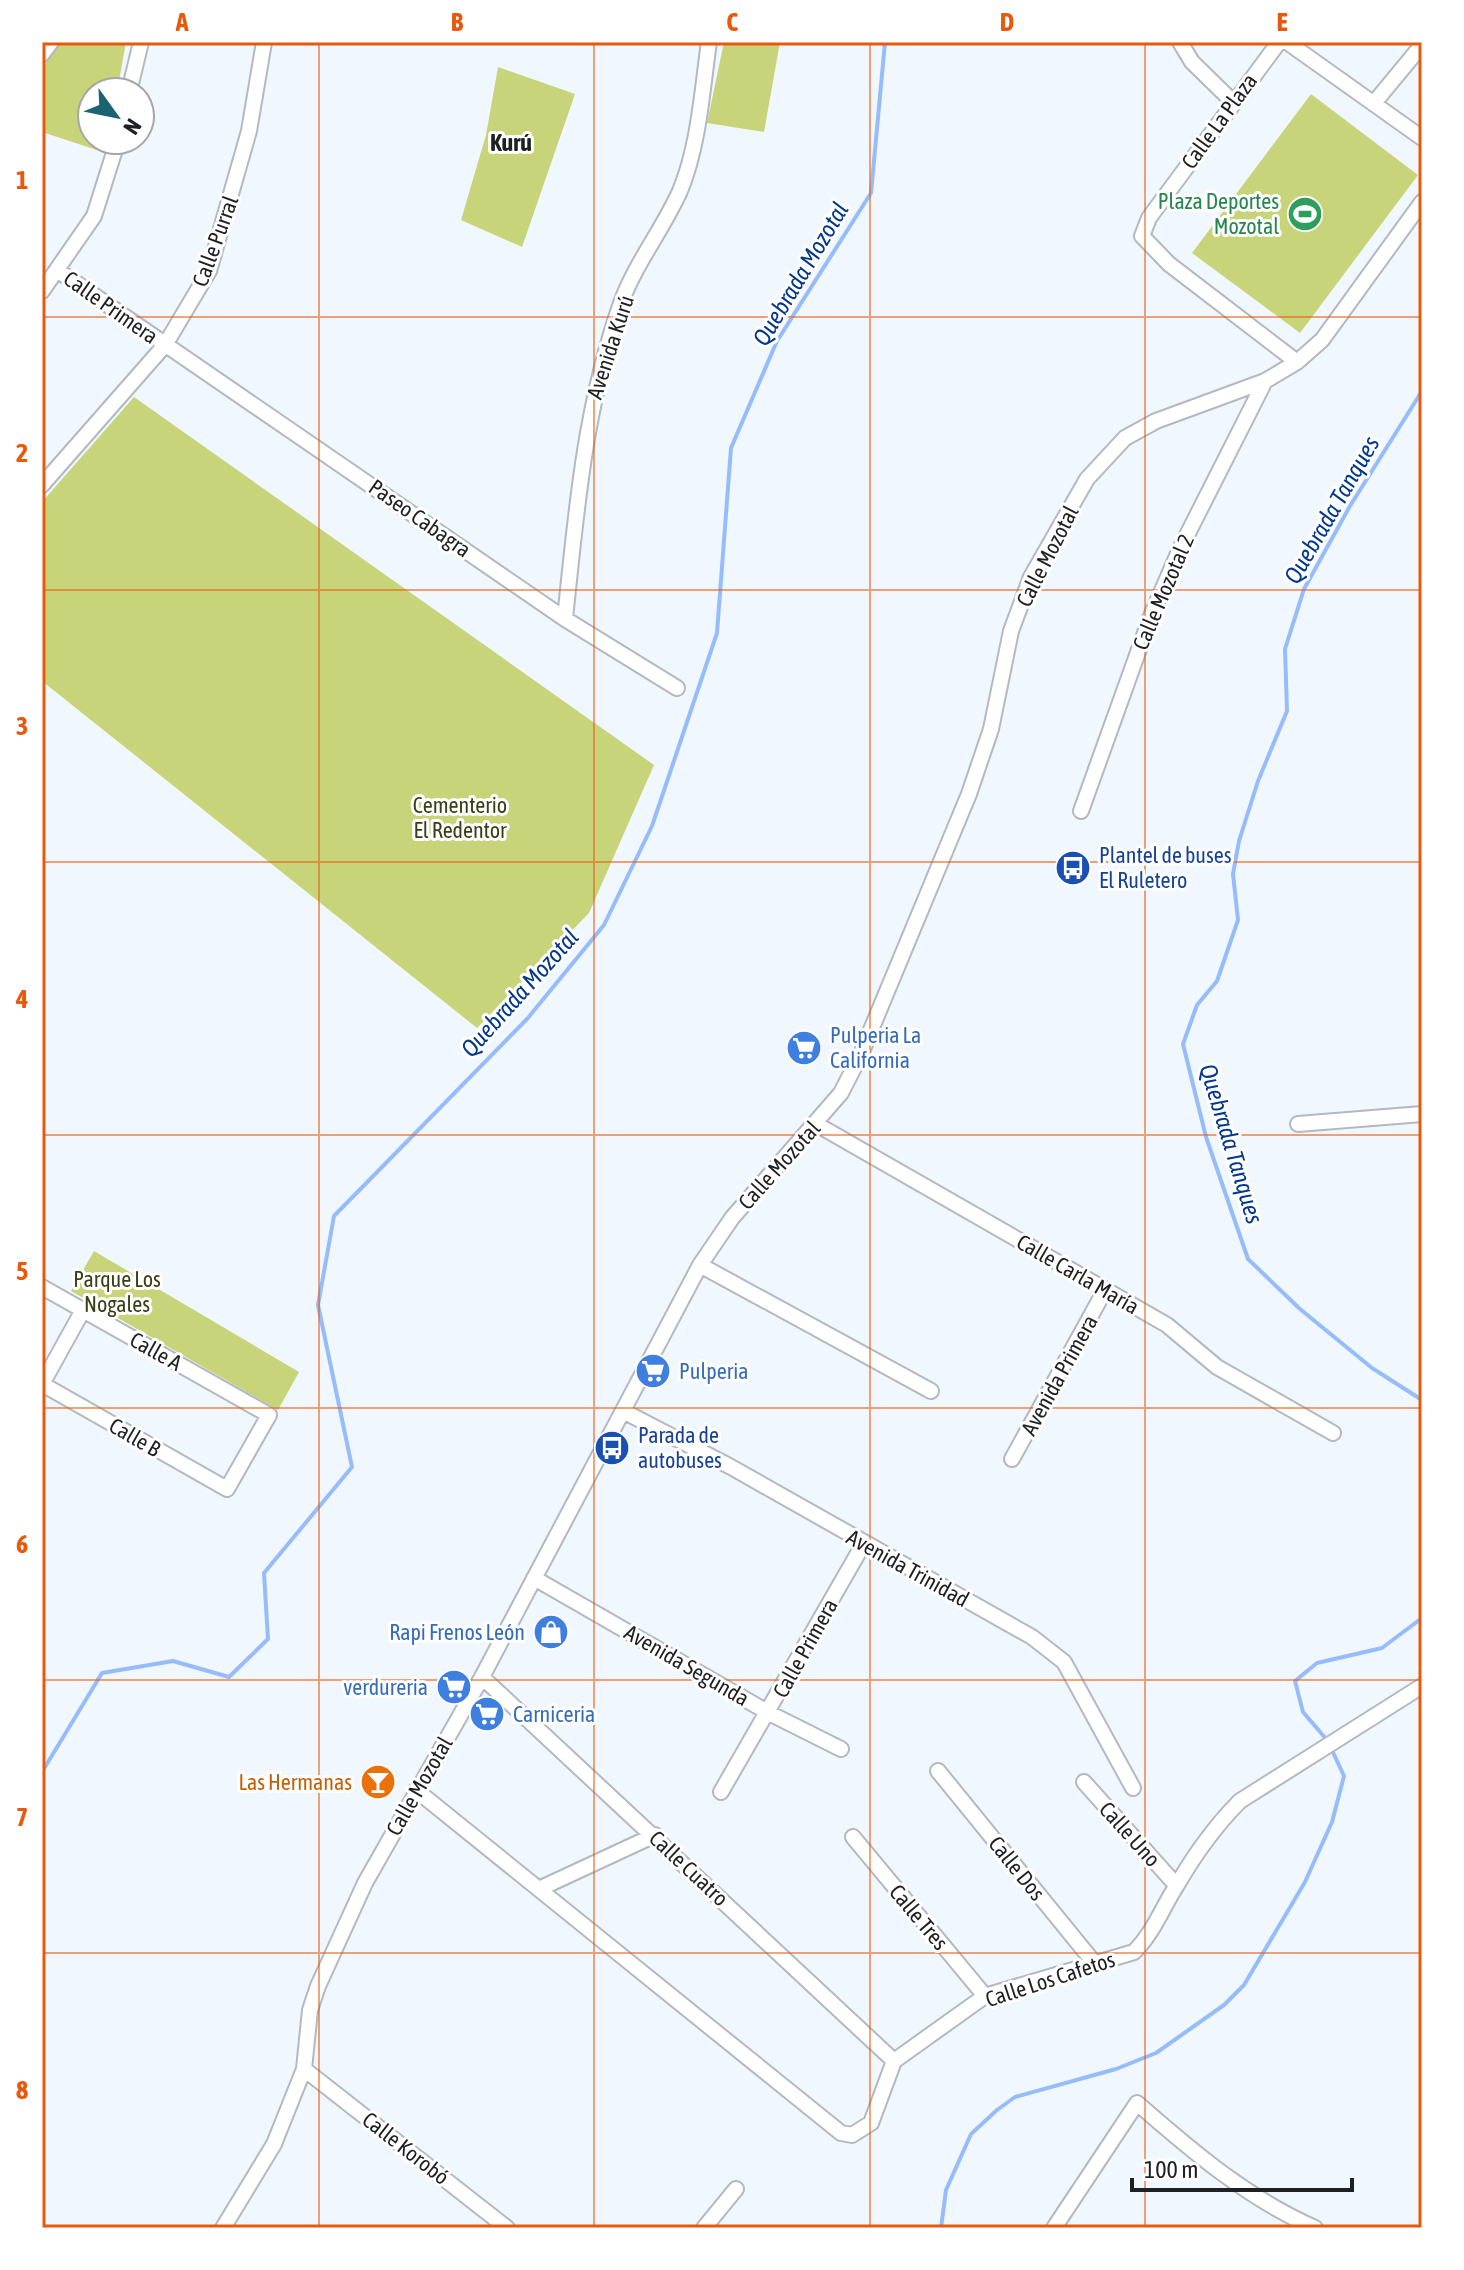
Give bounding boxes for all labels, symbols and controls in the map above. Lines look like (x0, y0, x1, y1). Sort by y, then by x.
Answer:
text: A (175, 7, 189, 37)
text: B (451, 7, 464, 37)
text: C (726, 7, 738, 37)
text: D (1000, 7, 1014, 37)
text: E (1276, 7, 1288, 37)
street label: Calle La Plaza (1176, 68, 1262, 174)
north arrow (76, 76, 156, 156)
text: N (118, 114, 147, 139)
district label: Kurú (490, 129, 532, 156)
text: 1 (16, 165, 28, 195)
place label: Plaza Deportes Mozotal (1158, 188, 1279, 239)
street label: Calle Purral (187, 192, 243, 290)
sports icon: Plaza Deportes Mozotal (1286, 195, 1324, 233)
water label: Quebrada Mozotal (747, 197, 854, 350)
street label: Calle Primera (59, 265, 163, 349)
street label: Avenida Kurú (581, 292, 639, 402)
water label: Quebrada Tanques (1279, 431, 1385, 588)
text: 2 (16, 438, 28, 468)
street label: Paseo Cabagra (364, 473, 476, 563)
street label: Calle Mozotal (1010, 501, 1084, 611)
street label: Calle Mozotal 2 (1127, 530, 1199, 654)
text: 3 (16, 711, 28, 741)
park label: Cementerio El Redentor (413, 792, 507, 843)
place label: Plantel de buses El Ruletero (1099, 842, 1232, 893)
bus stop icon: Plantel de buses El Ruletero (1054, 849, 1092, 887)
water label: Quebrada Mozotal (455, 923, 584, 1062)
text: 4 (15, 984, 28, 1014)
place label: Pulperia La California (830, 1022, 921, 1073)
supermarket icon: Pulperia La California (785, 1029, 823, 1067)
water label: Quebrada Tanques (1194, 1061, 1269, 1227)
street label: Calle Mozotal (733, 1115, 826, 1215)
street label: Calle Carla María (1012, 1228, 1144, 1320)
text: 5 (16, 1256, 28, 1286)
park label: Parque Los Nogales (73, 1266, 161, 1317)
street label: Avenida Primera (1015, 1310, 1103, 1440)
street label: Calle A (125, 1326, 187, 1376)
supermarket icon: Pulperia (634, 1352, 672, 1390)
place label: Pulperia (679, 1358, 748, 1384)
street label: Calle B (105, 1412, 166, 1462)
place label: Parada de autobuses (638, 1422, 722, 1473)
bus stop icon: Parada de autobuses (593, 1429, 631, 1467)
street label: Avenida Trinidad (842, 1524, 974, 1612)
text: 6 (16, 1529, 28, 1559)
street label: Calle Primera (767, 1594, 843, 1702)
shop icon: Rapi Frenos León (532, 1613, 570, 1651)
place label: Rapi Frenos León (389, 1619, 525, 1645)
street label: Avenida Segunda (620, 1619, 754, 1711)
supermarket icon: verdureria (435, 1668, 473, 1706)
place label: verdureria (343, 1674, 428, 1700)
supermarket icon: Carniceria (468, 1695, 506, 1733)
place label: Carniceria (513, 1701, 595, 1727)
street label: Calle Mozotal (380, 1732, 458, 1840)
bar icon: Las Hermanas (359, 1763, 397, 1801)
place label: Las Hermanas (238, 1769, 352, 1795)
street label: Calle Uno (1094, 1796, 1166, 1872)
text: 7 (16, 1802, 28, 1832)
street label: Calle Cuatro (644, 1825, 734, 1911)
street label: Calle Dos (983, 1831, 1051, 1906)
street label: Calle Tres (884, 1879, 954, 1955)
street label: Calle Los Cafetos (982, 1946, 1118, 2012)
text: 8 (16, 2075, 28, 2105)
street label: Calle Korobó (357, 2106, 455, 2190)
scale bar (1132, 2142, 1352, 2192)
text: 100 m (1144, 2156, 1198, 2183)

